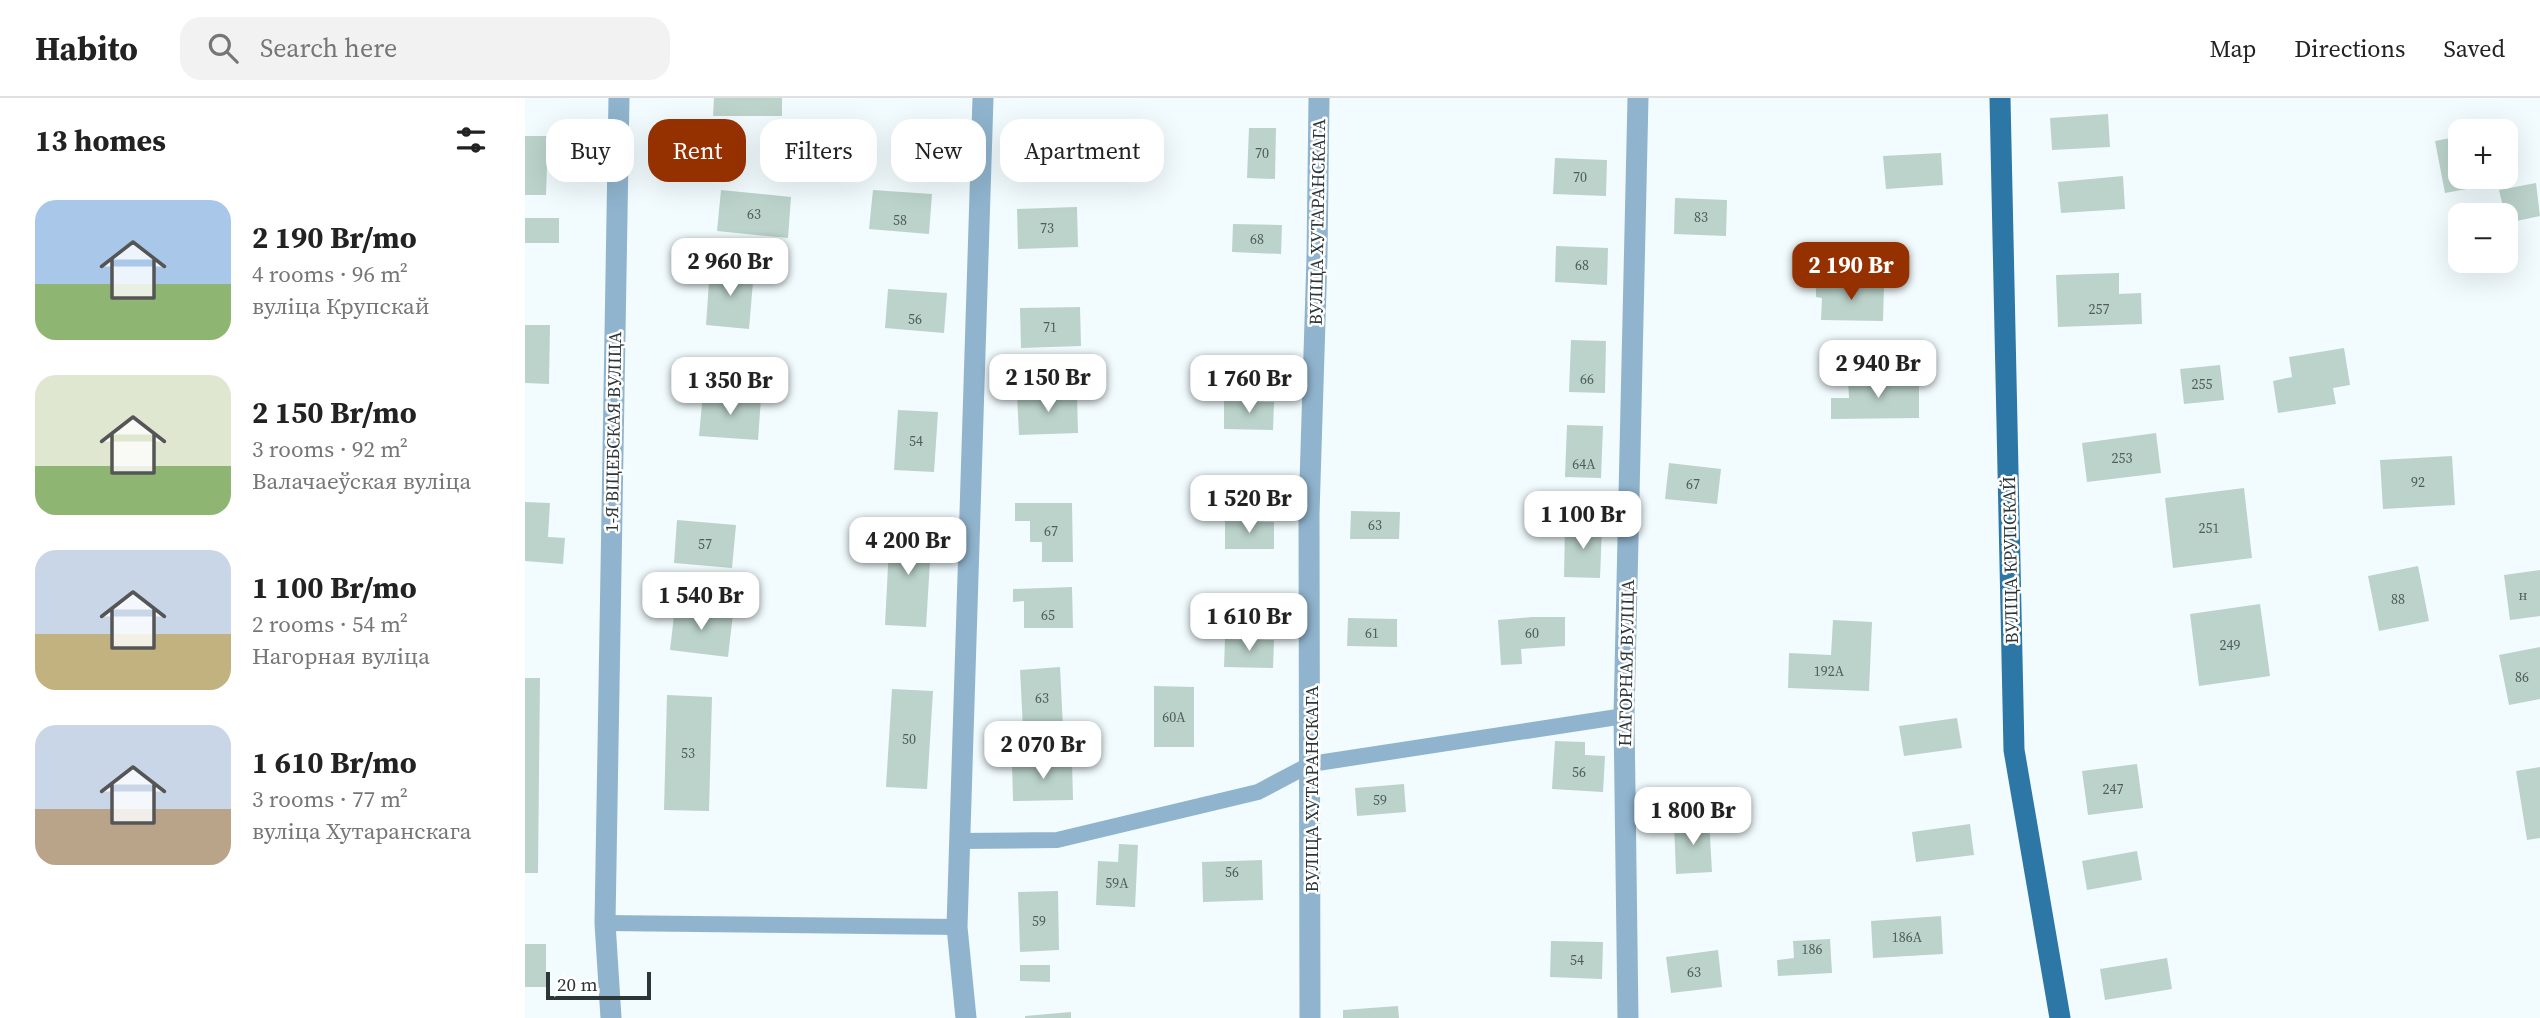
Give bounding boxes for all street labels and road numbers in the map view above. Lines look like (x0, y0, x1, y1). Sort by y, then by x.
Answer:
street label: ВУЛІЦА ХУТАРАНСКАГА (1303, 118, 1331, 326)
street label: 1-Я ВІЦЕБСКАЯ ВУЛІЦА (599, 331, 627, 533)
street label: ВУЛІЦА КРУПСКАЙ (1996, 476, 2024, 644)
street label: НАГОРНАЯ ВУЛІЦА (1612, 579, 1640, 747)
street label: ВУЛІЦА ХУТАРАНСКАГА (1299, 686, 1324, 892)

